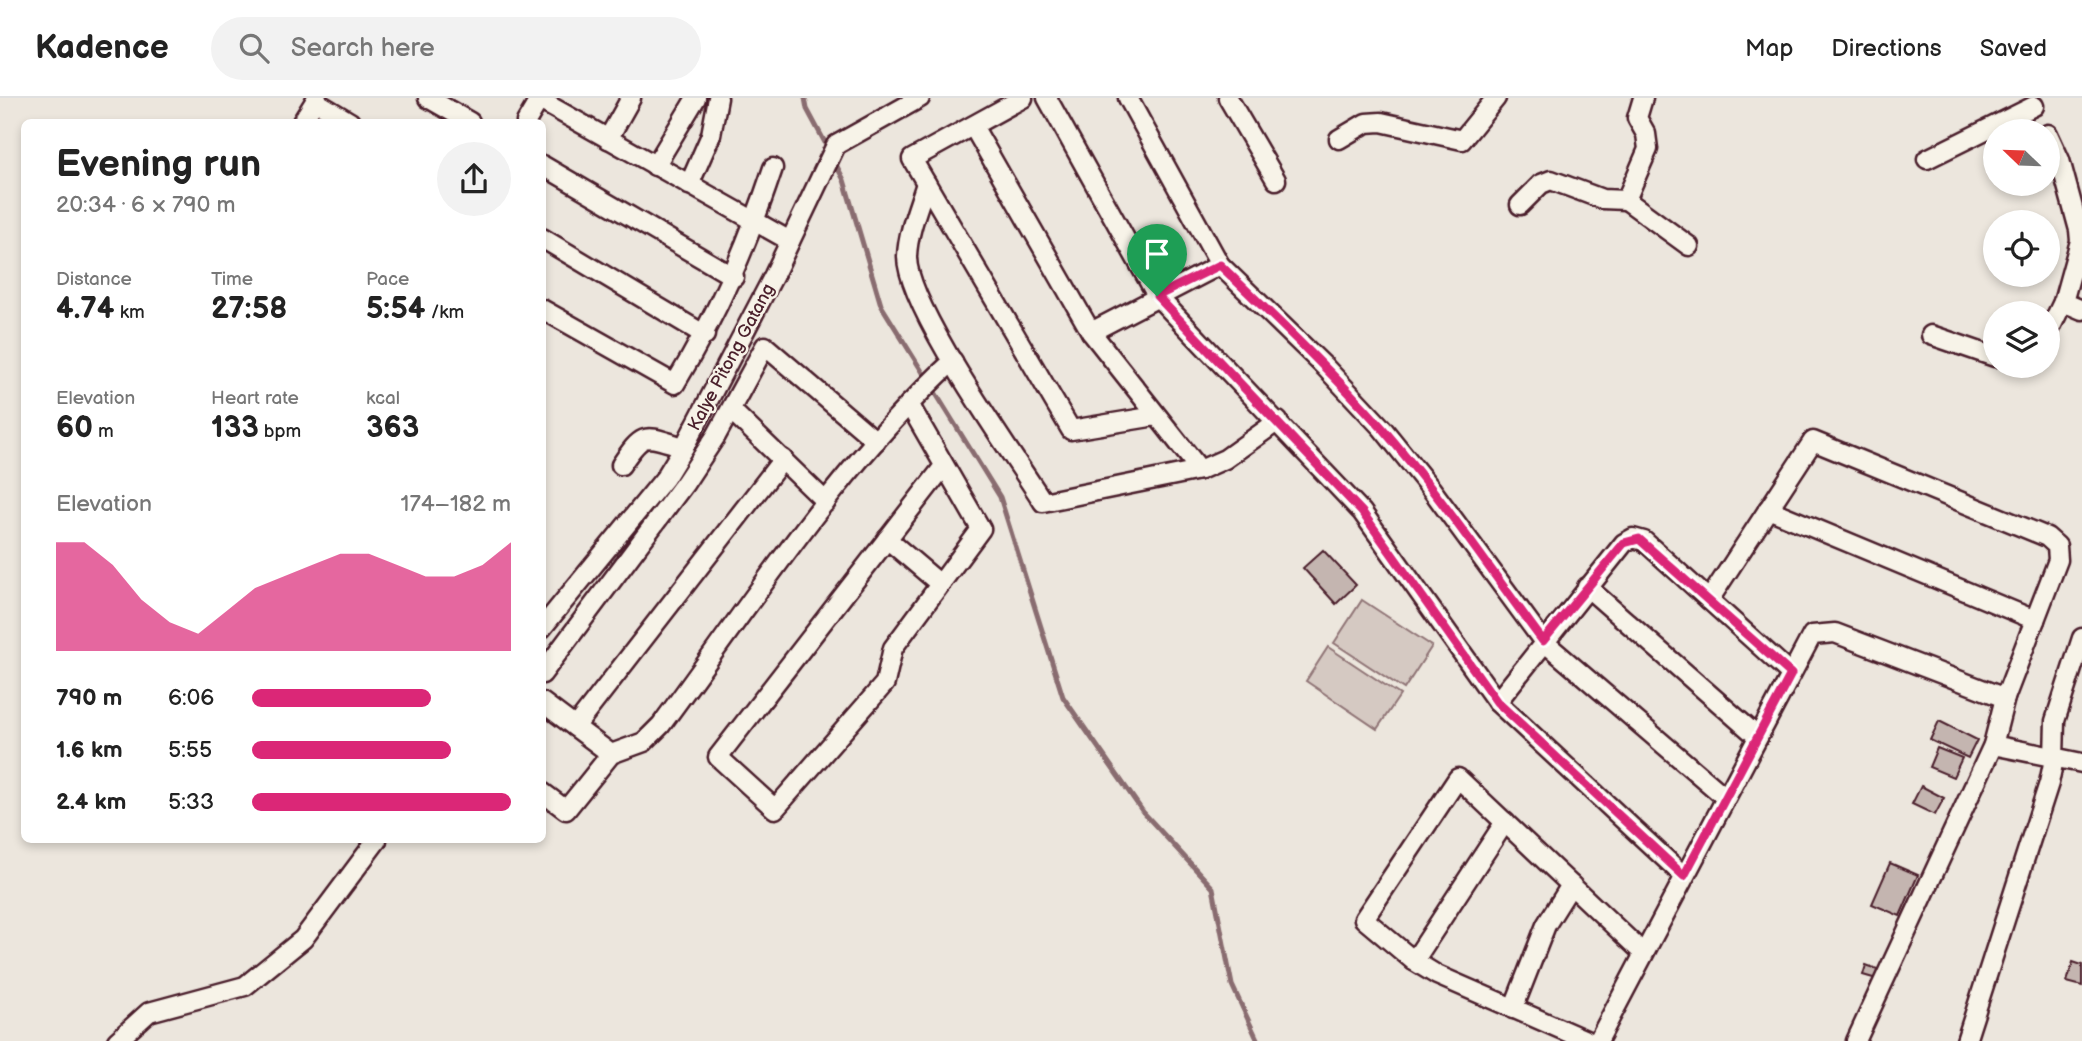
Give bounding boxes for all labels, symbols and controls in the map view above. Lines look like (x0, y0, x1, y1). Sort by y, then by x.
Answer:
search box (211, 17, 701, 80)
text: Kadence (35, 28, 169, 68)
icon: search (235, 29, 273, 67)
text: Search here (291, 33, 435, 64)
text: Map (1745, 34, 1793, 63)
text: Directions (1831, 34, 1942, 63)
text: Saved (1980, 34, 2047, 63)
north arrow (1983, 119, 2060, 196)
map controls (1983, 119, 2060, 378)
text: Evening run (56, 142, 261, 187)
button: share (437, 142, 511, 216)
text: 20:34 · 6 × 790 m (56, 191, 235, 219)
button: locate (1983, 210, 2060, 287)
pin (1127, 224, 1187, 296)
icon: arrive (1138, 235, 1176, 273)
text: Distance (56, 268, 132, 291)
text: Time (211, 268, 253, 291)
text: Pace (366, 268, 409, 291)
street label: Kalye Pitong Gatang (684, 280, 779, 434)
text: 4.74 (56, 291, 115, 327)
text: 27:58 (211, 291, 287, 327)
text: 5:54 (366, 291, 426, 327)
text: km (115, 301, 145, 324)
text: /km (426, 301, 464, 324)
button: layers (1983, 301, 2060, 378)
text: Elevation (56, 387, 135, 410)
text: Heart rate (211, 387, 299, 410)
text: kcal (366, 387, 400, 410)
text: 60 (56, 410, 93, 446)
text: 133 (211, 410, 259, 446)
text: 363 (366, 410, 419, 446)
text: m (93, 420, 114, 443)
text: bpm (259, 420, 301, 443)
text: Elevation (56, 490, 152, 518)
text: 174–182 m (401, 490, 511, 518)
text: 790 m (56, 684, 122, 712)
text: 6:06 (168, 684, 214, 712)
text: 1.6 km (56, 736, 123, 764)
text: 5:55 (168, 736, 212, 764)
text: 2.4 km (56, 788, 126, 816)
text: 5:33 (168, 788, 214, 816)

